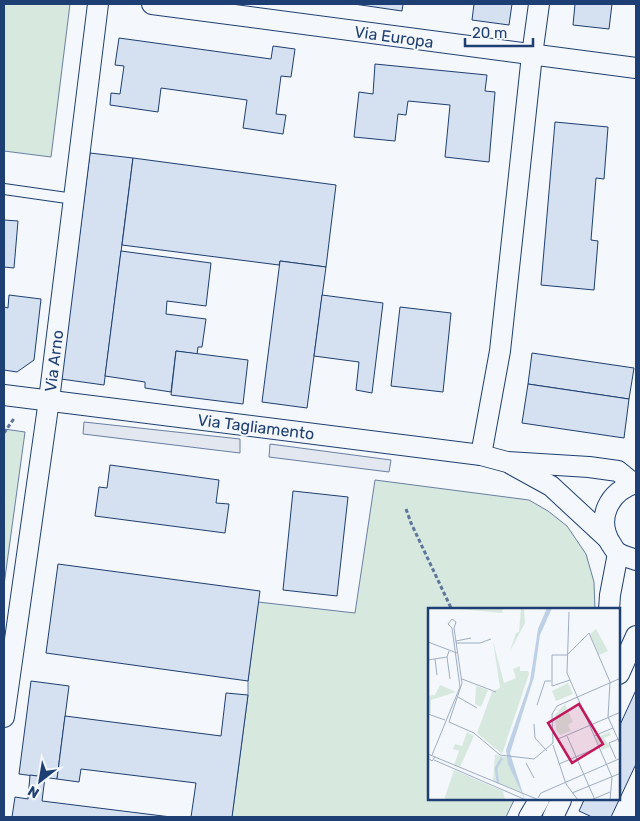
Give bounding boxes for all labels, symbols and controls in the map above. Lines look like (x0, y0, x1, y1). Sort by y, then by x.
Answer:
scale bar (465, 15, 532, 47)
street label: Via Europa (353, 22, 435, 52)
text: 20 m (472, 24, 507, 42)
street label: Via Arno (41, 329, 67, 393)
street label: Via Tagliamento (196, 410, 316, 444)
inset map (428, 608, 620, 801)
north arrow (15, 756, 65, 806)
text: N (25, 782, 42, 802)

